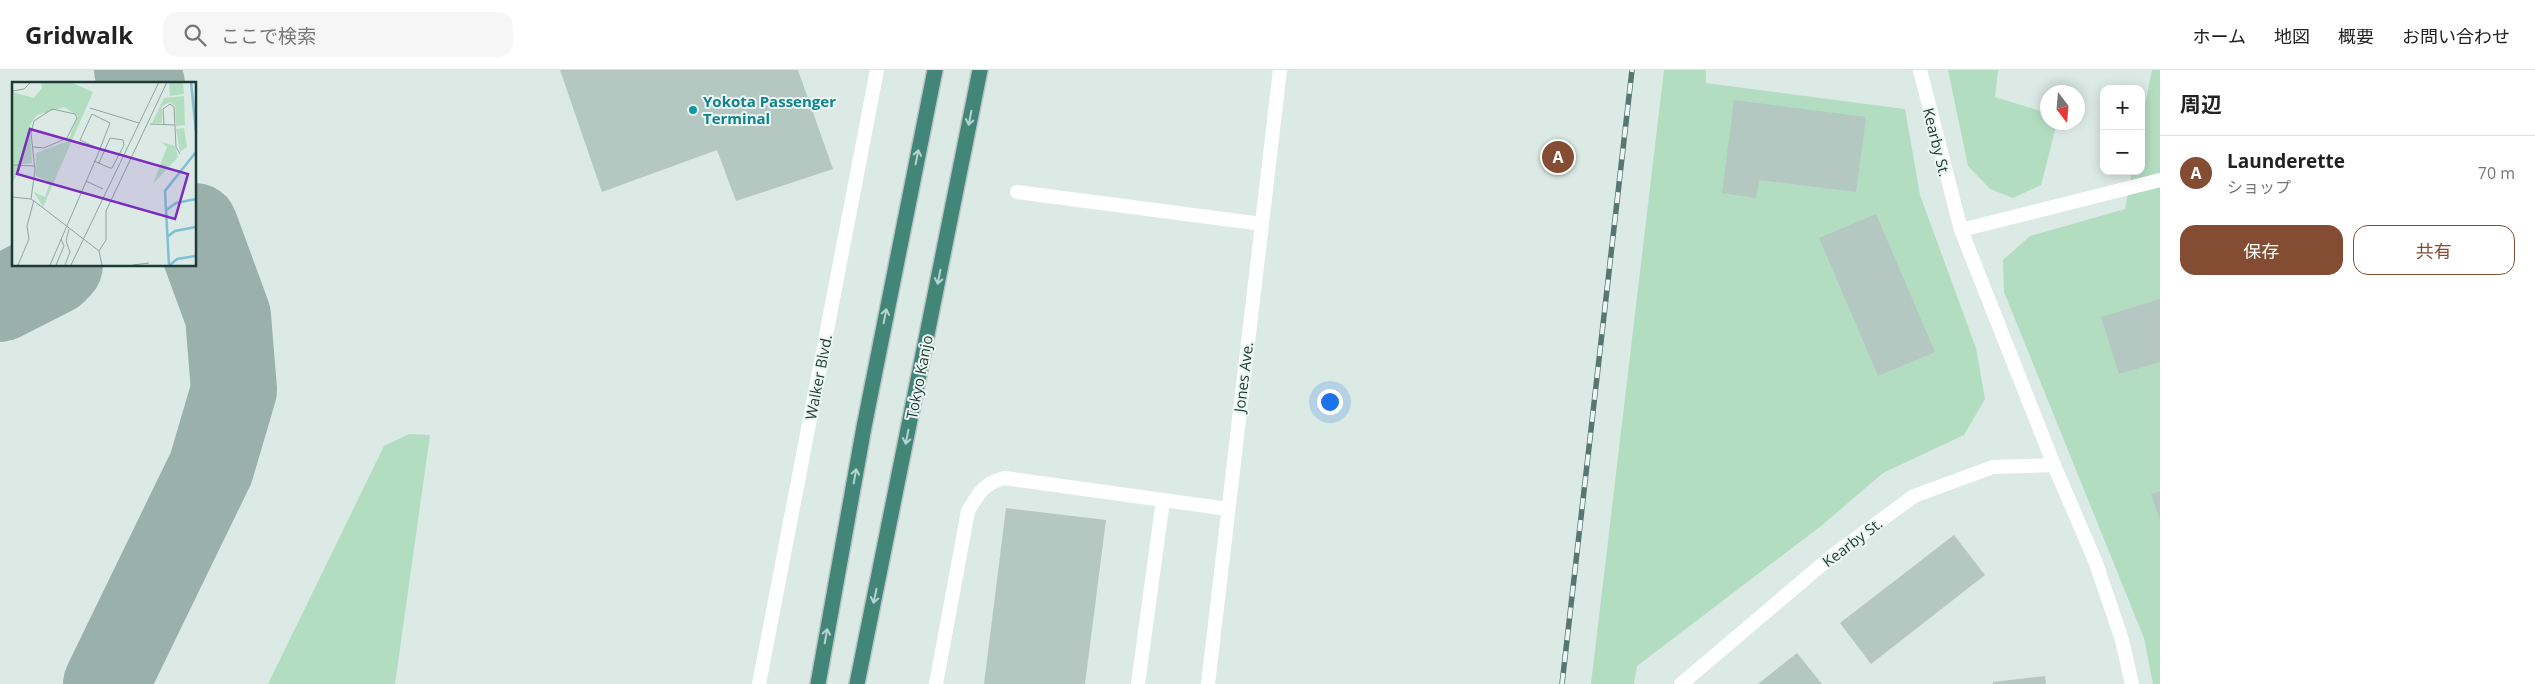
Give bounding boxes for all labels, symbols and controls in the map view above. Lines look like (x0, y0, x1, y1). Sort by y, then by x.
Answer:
search box (163, 12, 513, 57)
text: Gridwalk (25, 18, 133, 51)
icon: search (181, 21, 209, 49)
text: ここで検索 (221, 23, 316, 49)
text: ホーム (2193, 24, 2246, 48)
text: 地図 (2274, 24, 2310, 48)
text: 概要 (2338, 24, 2374, 48)
text: お問い合わせ (2402, 24, 2510, 48)
inset map (12, 82, 196, 266)
north arrow (2040, 85, 2085, 130)
map controls (2100, 85, 2145, 175)
button: + (2100, 85, 2145, 130)
text: 周辺 (2180, 90, 2222, 118)
place label: Yokota Passenger Terminal (703, 91, 836, 128)
marker: Yokota Passenger Terminal (687, 104, 699, 116)
street label: Kearby St. (1919, 106, 1955, 178)
one-way arrow (965, 109, 974, 125)
button: − (2100, 130, 2145, 175)
pin: A (1542, 138, 1574, 176)
text: Launderette (2227, 148, 2345, 174)
one-way arrow (913, 150, 922, 166)
text: A (2190, 162, 2202, 184)
text: 70 m (2478, 162, 2515, 184)
text: ショップ (2227, 176, 2291, 198)
button: 保存 (2180, 225, 2343, 275)
button: 共有 (2353, 225, 2515, 275)
one-way arrow (933, 269, 943, 285)
one-way arrow (881, 309, 891, 325)
street label: Walker Blvd. (800, 333, 836, 421)
street label: Tokyo Kanjo (901, 333, 937, 421)
street label: Jones Ave. (1229, 341, 1257, 415)
your location (1317, 389, 1343, 415)
one-way arrow (902, 428, 912, 444)
one-way arrow (850, 468, 860, 484)
street label: Kearby St. (1818, 513, 1886, 571)
one-way arrow (870, 588, 879, 604)
one-way arrow (822, 628, 832, 644)

